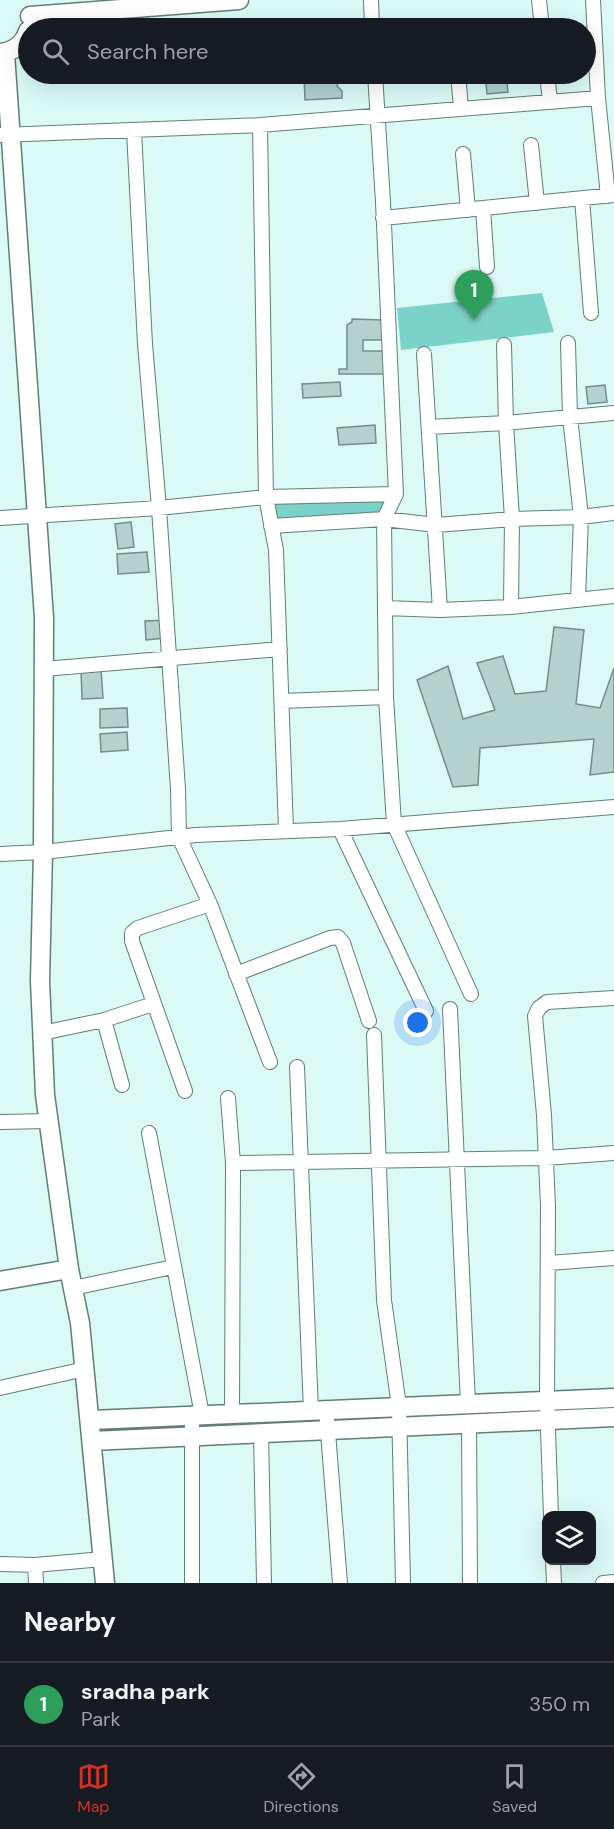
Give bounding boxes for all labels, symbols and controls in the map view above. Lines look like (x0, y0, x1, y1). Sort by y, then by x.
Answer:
search box (18, 18, 596, 84)
icon: search (39, 35, 72, 68)
text: Search here (87, 37, 208, 66)
pin: 1 (454, 270, 494, 320)
your location (403, 1008, 432, 1037)
map controls (542, 1511, 596, 1565)
button: layers (542, 1511, 596, 1565)
text: Nearby (24, 1605, 116, 1639)
text: sradha park (81, 1677, 210, 1706)
text: 1 (40, 1691, 47, 1717)
text: 350 m (529, 1691, 590, 1717)
text: Park (81, 1706, 121, 1732)
tab: Map (77, 1760, 110, 1817)
tab: Directions (263, 1760, 339, 1817)
tab: Saved (492, 1760, 537, 1817)

